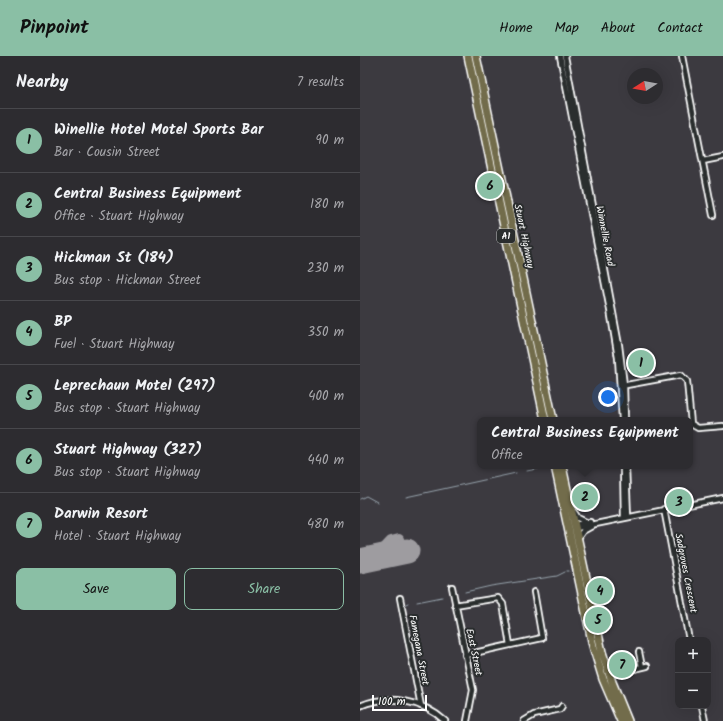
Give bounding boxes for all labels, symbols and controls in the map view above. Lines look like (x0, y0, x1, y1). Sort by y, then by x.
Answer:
text: Pinpoint (20, 13, 89, 43)
text: Home (499, 17, 533, 39)
text: Map (555, 17, 579, 39)
text: About (601, 17, 635, 39)
text: Contact (657, 17, 703, 39)
north arrow (627, 68, 663, 104)
text: Nearby (16, 69, 68, 96)
text: 7 results (297, 72, 344, 93)
text: Winellie Hotel Motel Sports Bar (54, 118, 263, 142)
text: 1 (27, 130, 31, 151)
text: 90 m (316, 130, 344, 151)
text: Bar · Cousin Street (54, 142, 160, 163)
pin: 6 (477, 171, 503, 201)
text: Central Business Equipment (54, 182, 241, 206)
text: 2 (25, 194, 33, 215)
text: 180 m (310, 194, 344, 215)
street label: Stuart Highway (509, 202, 539, 270)
street label: Winnellie Road (591, 204, 619, 269)
text: Office · Stuart Highway (54, 206, 184, 227)
road number: A1 (497, 229, 515, 243)
text: Hickman St (184) (54, 246, 174, 270)
text: 3 (25, 258, 33, 279)
text: 230 m (307, 258, 344, 279)
text: Bus stop · Hickman Street (54, 270, 201, 291)
text: BP (54, 310, 72, 334)
text: 4 (25, 322, 33, 343)
text: 350 m (308, 322, 344, 343)
text: Fuel · Stuart Highway (54, 334, 174, 355)
pin: 1 (628, 348, 654, 378)
text: Leprechaun Motel (297) (54, 374, 216, 398)
text: 5 (26, 386, 32, 407)
text: 400 m (308, 386, 344, 407)
your location (598, 387, 618, 407)
text: Bus stop · Stuart Highway (54, 398, 200, 419)
popup (477, 417, 693, 469)
text: Central Business Equipment (491, 421, 679, 445)
text: Stuart Highway (327) (54, 438, 202, 462)
text: Office (491, 445, 523, 466)
text: 6 (25, 450, 33, 471)
text: 440 m (308, 450, 344, 471)
text: Bus stop · Stuart Highway (54, 462, 200, 483)
pin: 2 (572, 482, 598, 512)
pin: 3 (666, 487, 692, 517)
text: Darwin Resort (54, 502, 148, 526)
text: 7 (26, 514, 32, 535)
text: 480 m (307, 514, 344, 535)
text: Hotel · Stuart Highway (54, 526, 181, 547)
street label: Sadgroves Crescent (670, 532, 702, 614)
button: Save (16, 568, 176, 610)
button: Share (184, 568, 344, 610)
pin: 4 (587, 576, 613, 606)
pin: 5 (585, 605, 611, 635)
street label: Famegana Street (404, 614, 434, 687)
street label: East Street (461, 627, 487, 677)
map controls (675, 637, 711, 709)
button: + (675, 637, 711, 673)
pin: 7 (609, 650, 635, 680)
button: − (675, 673, 711, 709)
scale bar (372, 693, 427, 712)
text: 100 m (378, 693, 406, 711)

